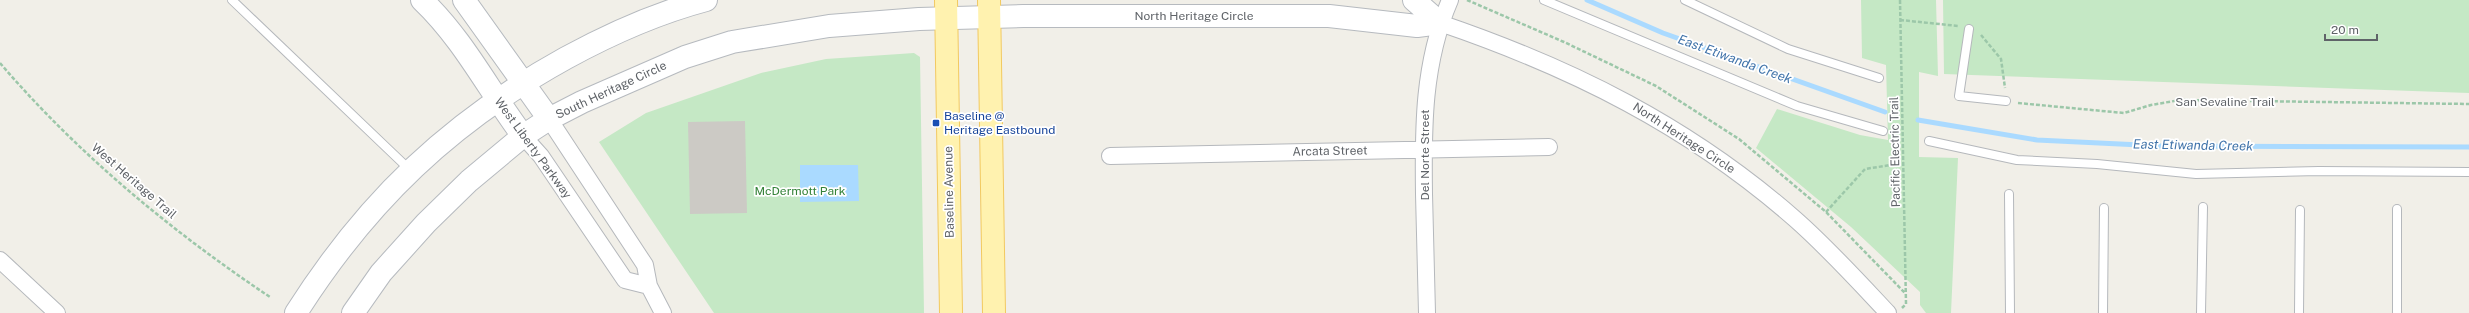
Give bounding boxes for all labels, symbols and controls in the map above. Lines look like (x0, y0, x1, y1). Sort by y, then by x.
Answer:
street label: North Heritage Circle (1135, 9, 1254, 23)
scale bar (2325, 16, 2377, 42)
text: 20 m (2331, 23, 2359, 37)
water label: East Etiwanda Creek (1676, 31, 1794, 87)
street label: South Heritage Circle (553, 58, 669, 122)
street label: West Liberty Parkway (492, 95, 575, 202)
street label: San Sevaline Trail (2175, 95, 2275, 109)
street label: Pacific Electric Trail (1887, 96, 1903, 207)
street label: North Heritage Circle (1630, 100, 1738, 176)
place label: Baseline @ Heritage Eastbound (944, 109, 1055, 137)
street label: Del Norte Street (1418, 109, 1432, 201)
marker: Baseline @ Heritage Eastbound (931, 118, 941, 128)
water label: East Etiwanda Creek (2133, 136, 2253, 154)
street label: West Heritage Trail (89, 140, 179, 222)
street label: Arcata Street (1292, 143, 1368, 159)
street label: Baseline Avenue (941, 146, 957, 238)
park label: McDermott Park (755, 184, 846, 198)

